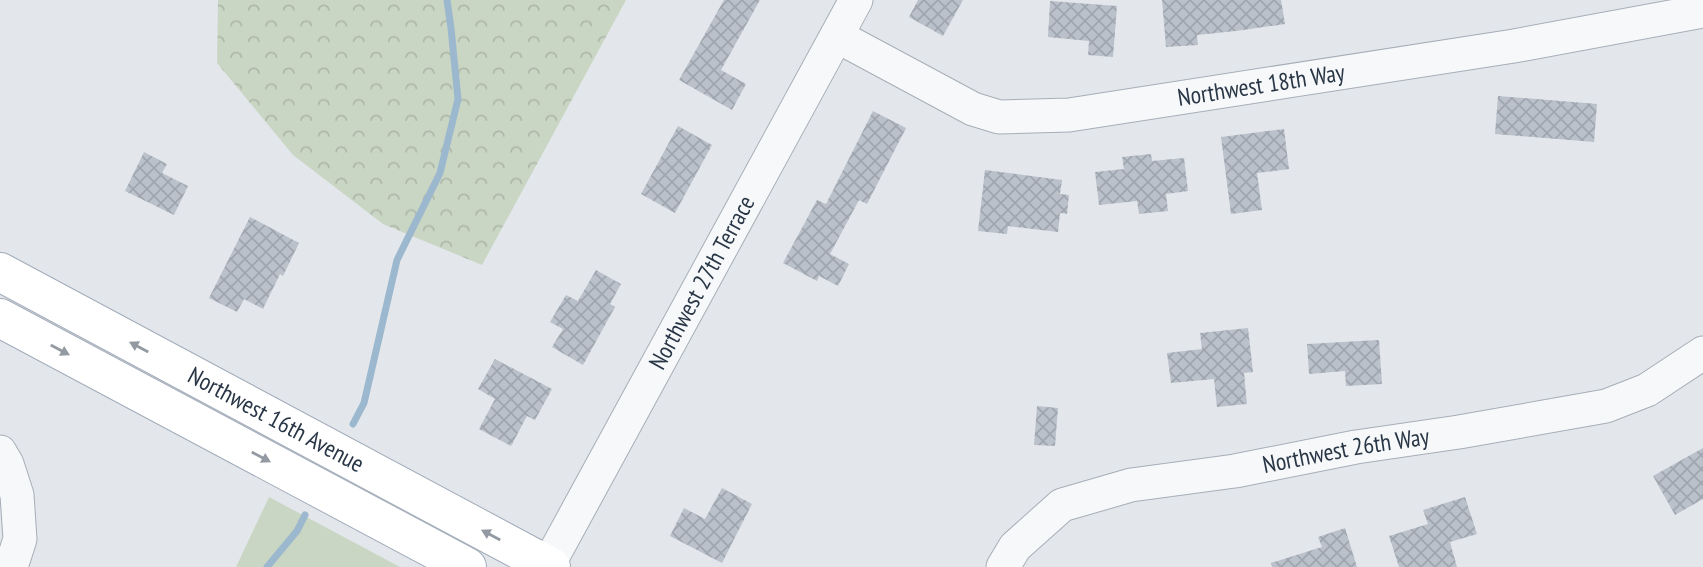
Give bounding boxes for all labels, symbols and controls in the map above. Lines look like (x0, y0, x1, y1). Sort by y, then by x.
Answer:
street label: Northwest 18th Way (1175, 56, 1347, 113)
street label: Northwest 27th Terrace (642, 190, 761, 375)
one-way arrow (129, 341, 149, 353)
one-way arrow (50, 344, 70, 356)
street label: Northwest 16th Avenue (183, 360, 370, 479)
street label: Northwest 26th Way (1260, 421, 1431, 480)
one-way arrow (251, 451, 271, 463)
one-way arrow (481, 529, 501, 540)

